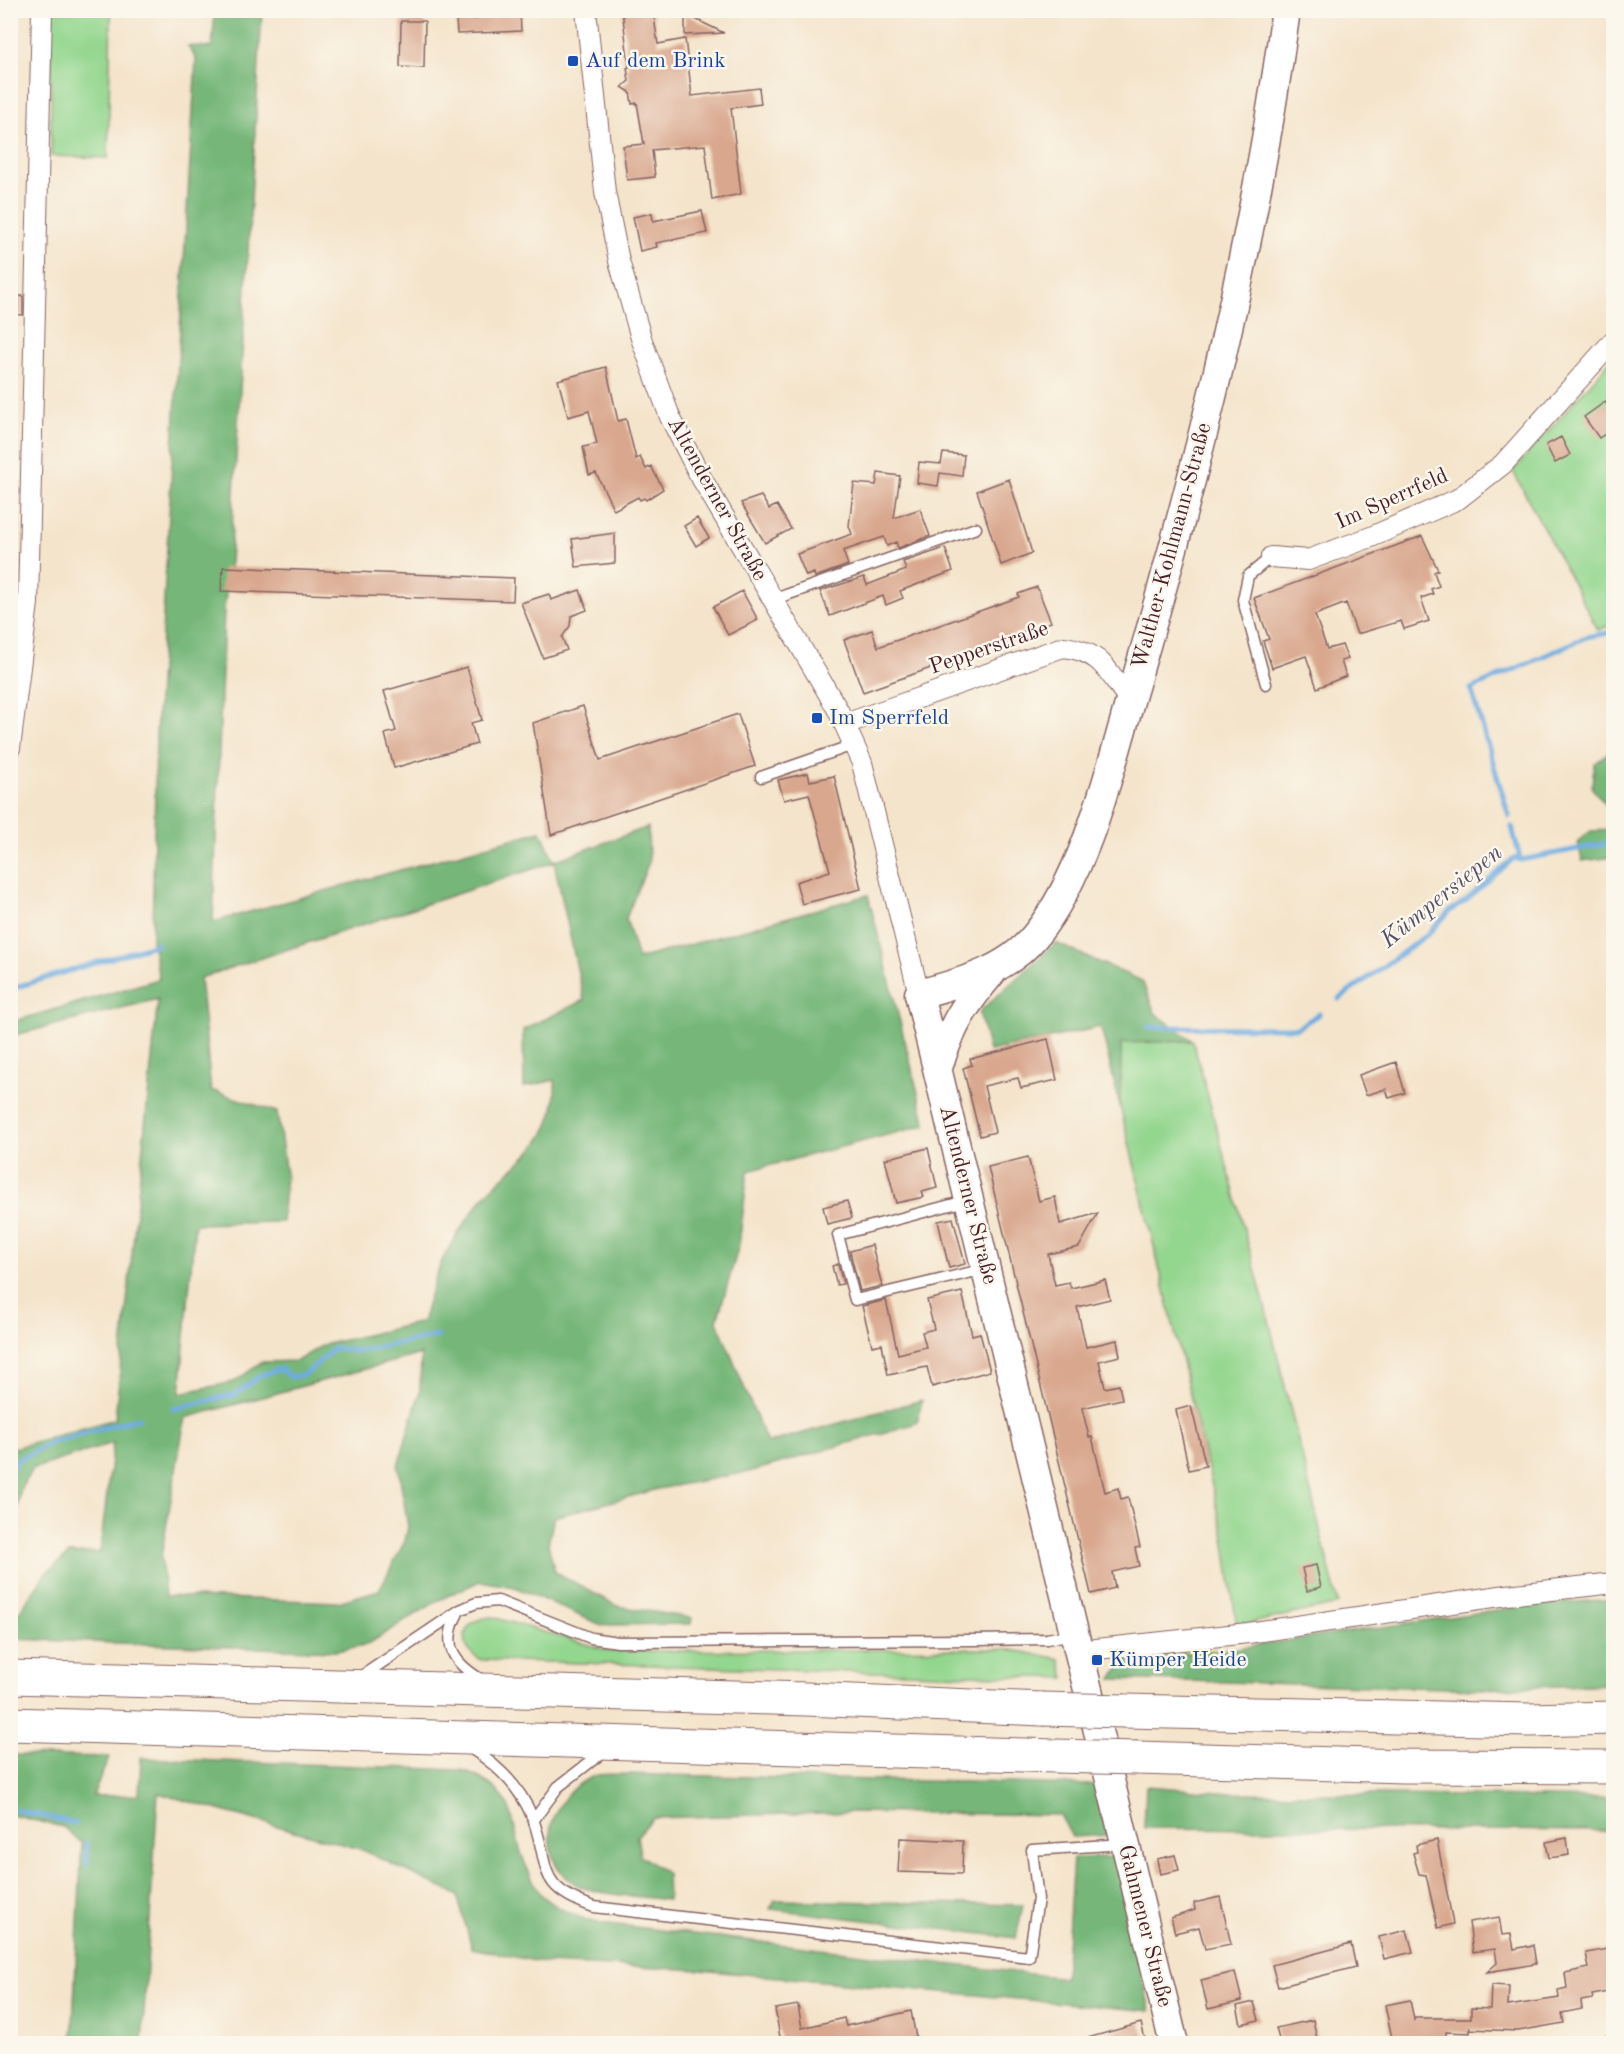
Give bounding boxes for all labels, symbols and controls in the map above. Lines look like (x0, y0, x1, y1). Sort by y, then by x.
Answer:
place label: Auf dem Brink (585, 50, 726, 72)
marker: Auf dem Brink (566, 54, 580, 68)
street label: Altenderner Straße (663, 414, 771, 584)
street label: Walther-Kohlmann-Straße (1128, 420, 1216, 672)
street label: Im Sperrfeld (1333, 464, 1451, 534)
street label: Pepperstraße (926, 617, 1052, 679)
place label: Im Sperrfeld (829, 707, 949, 729)
marker: Im Sperrfeld (810, 711, 824, 725)
water label: Kümpersiepen (1376, 841, 1508, 954)
street label: Altenderner Straße (935, 1103, 1001, 1287)
place label: Kümper Heide (1109, 1649, 1247, 1671)
marker: Kümper Heide (1090, 1653, 1104, 1667)
street label: Gahmener Straße (1114, 1843, 1176, 2009)

